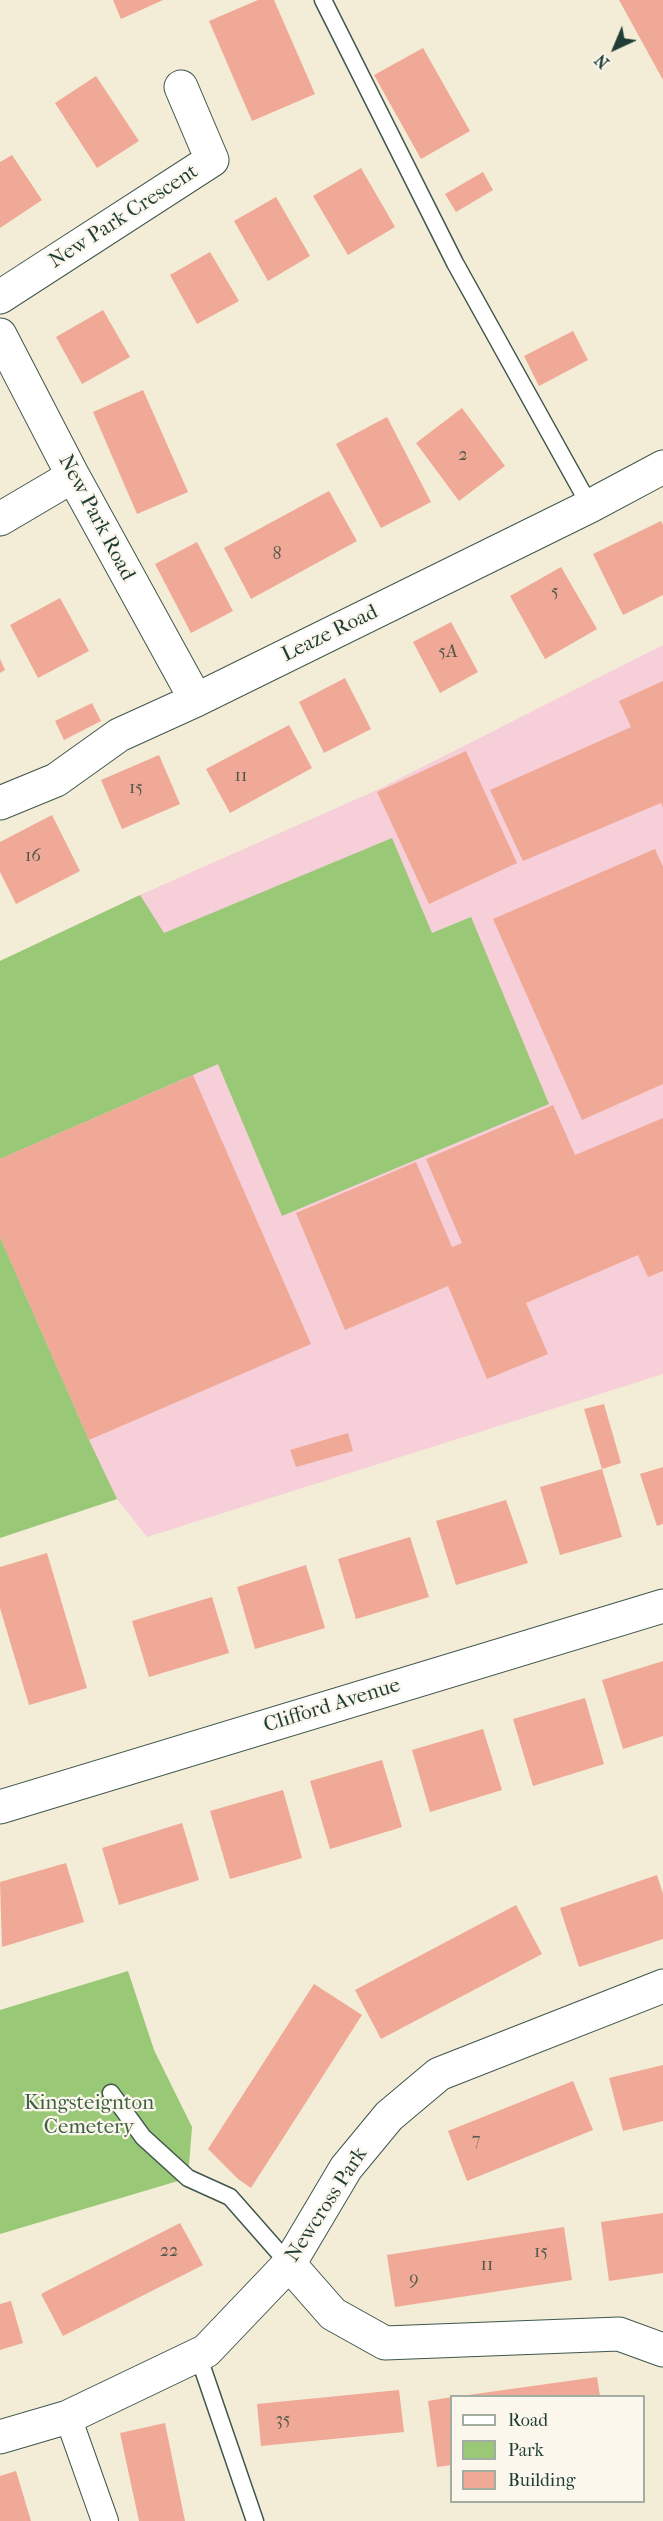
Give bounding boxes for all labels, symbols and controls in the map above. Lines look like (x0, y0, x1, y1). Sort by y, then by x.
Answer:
north arrow (585, 18, 645, 78)
text: N (591, 50, 613, 72)
street label: New Park Crescent (45, 160, 203, 274)
house number: 2 (458, 445, 468, 467)
street label: New Park Road (52, 451, 140, 585)
house number: 8 (272, 544, 282, 566)
house number: 5 (551, 582, 559, 604)
street label: Leaze Road (278, 600, 382, 668)
house number: 5A (438, 642, 458, 664)
house number: 11 (235, 766, 247, 788)
house number: 15 (129, 778, 143, 800)
house number: 16 (25, 846, 41, 868)
street label: Clifford Avenue (261, 1673, 403, 1739)
park label: Kingsteignton Cemetery (24, 2091, 154, 2141)
house number: 7 (472, 2130, 480, 2152)
street label: Newcross Park (281, 2143, 373, 2267)
house number: 22 (160, 2241, 178, 2263)
house number: 15 (534, 2242, 548, 2264)
house number: 11 (481, 2255, 493, 2277)
house number: 9 (409, 2269, 419, 2291)
legend (450, 2395, 645, 2503)
house number: 35 (275, 2410, 291, 2432)
text: Road (508, 2410, 548, 2431)
text: Park (508, 2440, 544, 2461)
text: Building (508, 2470, 575, 2491)

